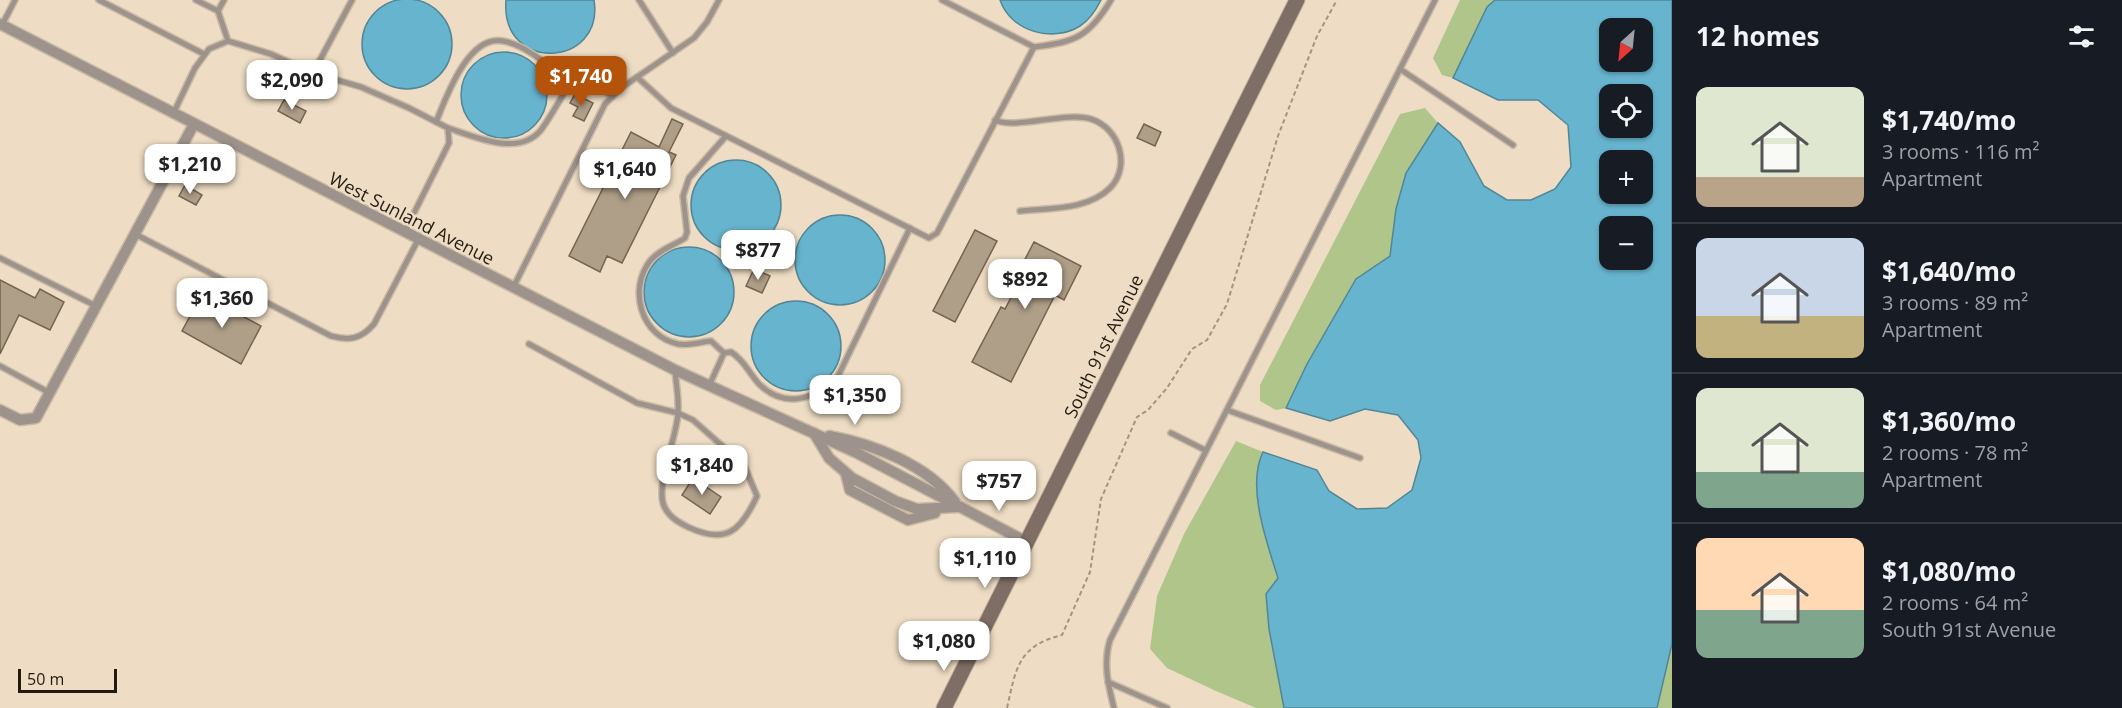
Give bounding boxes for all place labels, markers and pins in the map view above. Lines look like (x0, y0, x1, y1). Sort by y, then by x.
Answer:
pin: $1,740 (532, 56, 630, 107)
pin: $2,090 (243, 60, 341, 111)
pin: $1,210 (141, 144, 239, 195)
pin: $1,640 (576, 149, 674, 200)
pin: $877 (722, 230, 794, 281)
pin: $892 (989, 259, 1061, 310)
pin: $1,360 (173, 278, 271, 329)
pin: $1,350 (806, 375, 904, 426)
pin: $1,840 (653, 445, 751, 496)
pin: $757 (963, 461, 1035, 512)
pin: $1,110 (936, 538, 1034, 589)
pin: $1,080 (895, 621, 993, 672)

